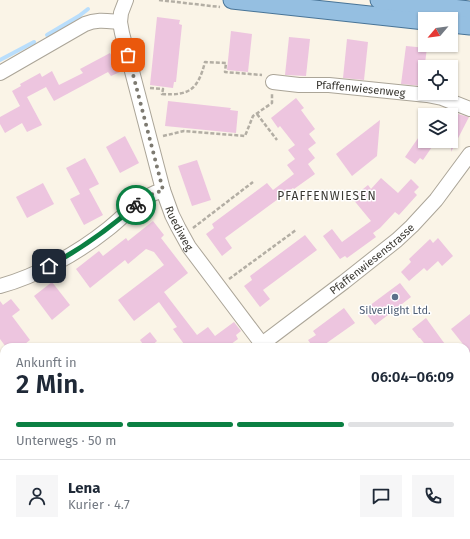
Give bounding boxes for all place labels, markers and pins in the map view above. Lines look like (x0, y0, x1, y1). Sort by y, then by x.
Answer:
pin (111, 38, 145, 72)
pin (32, 249, 66, 283)
marker: Silverlight Ltd. (390, 292, 400, 302)
place label: Silverlight Ltd. (359, 304, 431, 317)

